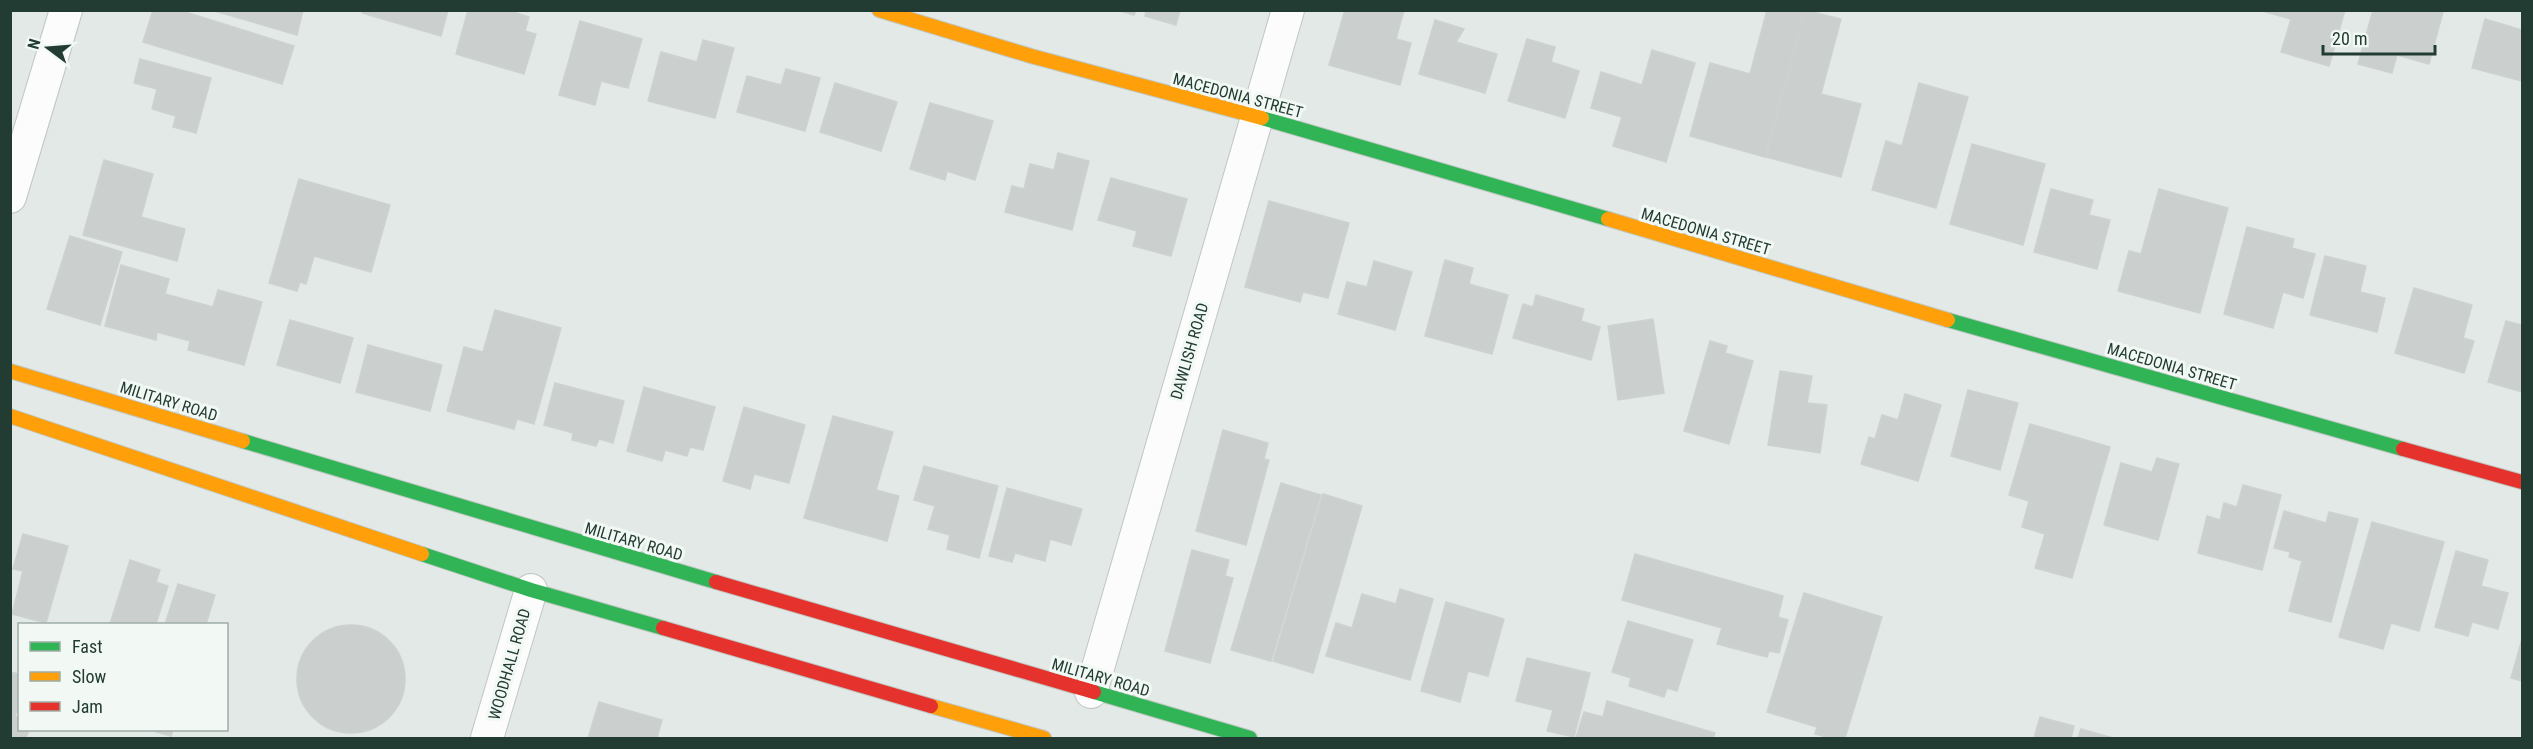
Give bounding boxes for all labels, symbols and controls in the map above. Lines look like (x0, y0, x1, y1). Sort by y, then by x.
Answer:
north arrow (18, 18, 78, 78)
scale bar (2323, 18, 2436, 56)
text: 20 m (2332, 28, 2367, 49)
text: N (24, 37, 45, 51)
street label: MACEDONIA STREET (1171, 69, 1305, 122)
street label: MACEDONIA STREET (1639, 204, 1773, 259)
street label: DAWLISH ROAD (1167, 301, 1212, 402)
street label: MACEDONIA STREET (2105, 339, 2239, 394)
street label: MILITARY ROAD (118, 378, 220, 425)
street label: MILITARY ROAD (583, 518, 685, 565)
street label: WOODHALL ROAD (484, 606, 534, 722)
legend (18, 623, 228, 731)
text: Fast (72, 636, 103, 657)
street label: MILITARY ROAD (1050, 654, 1152, 701)
text: Slow (72, 666, 107, 687)
text: Jam (72, 696, 103, 717)

